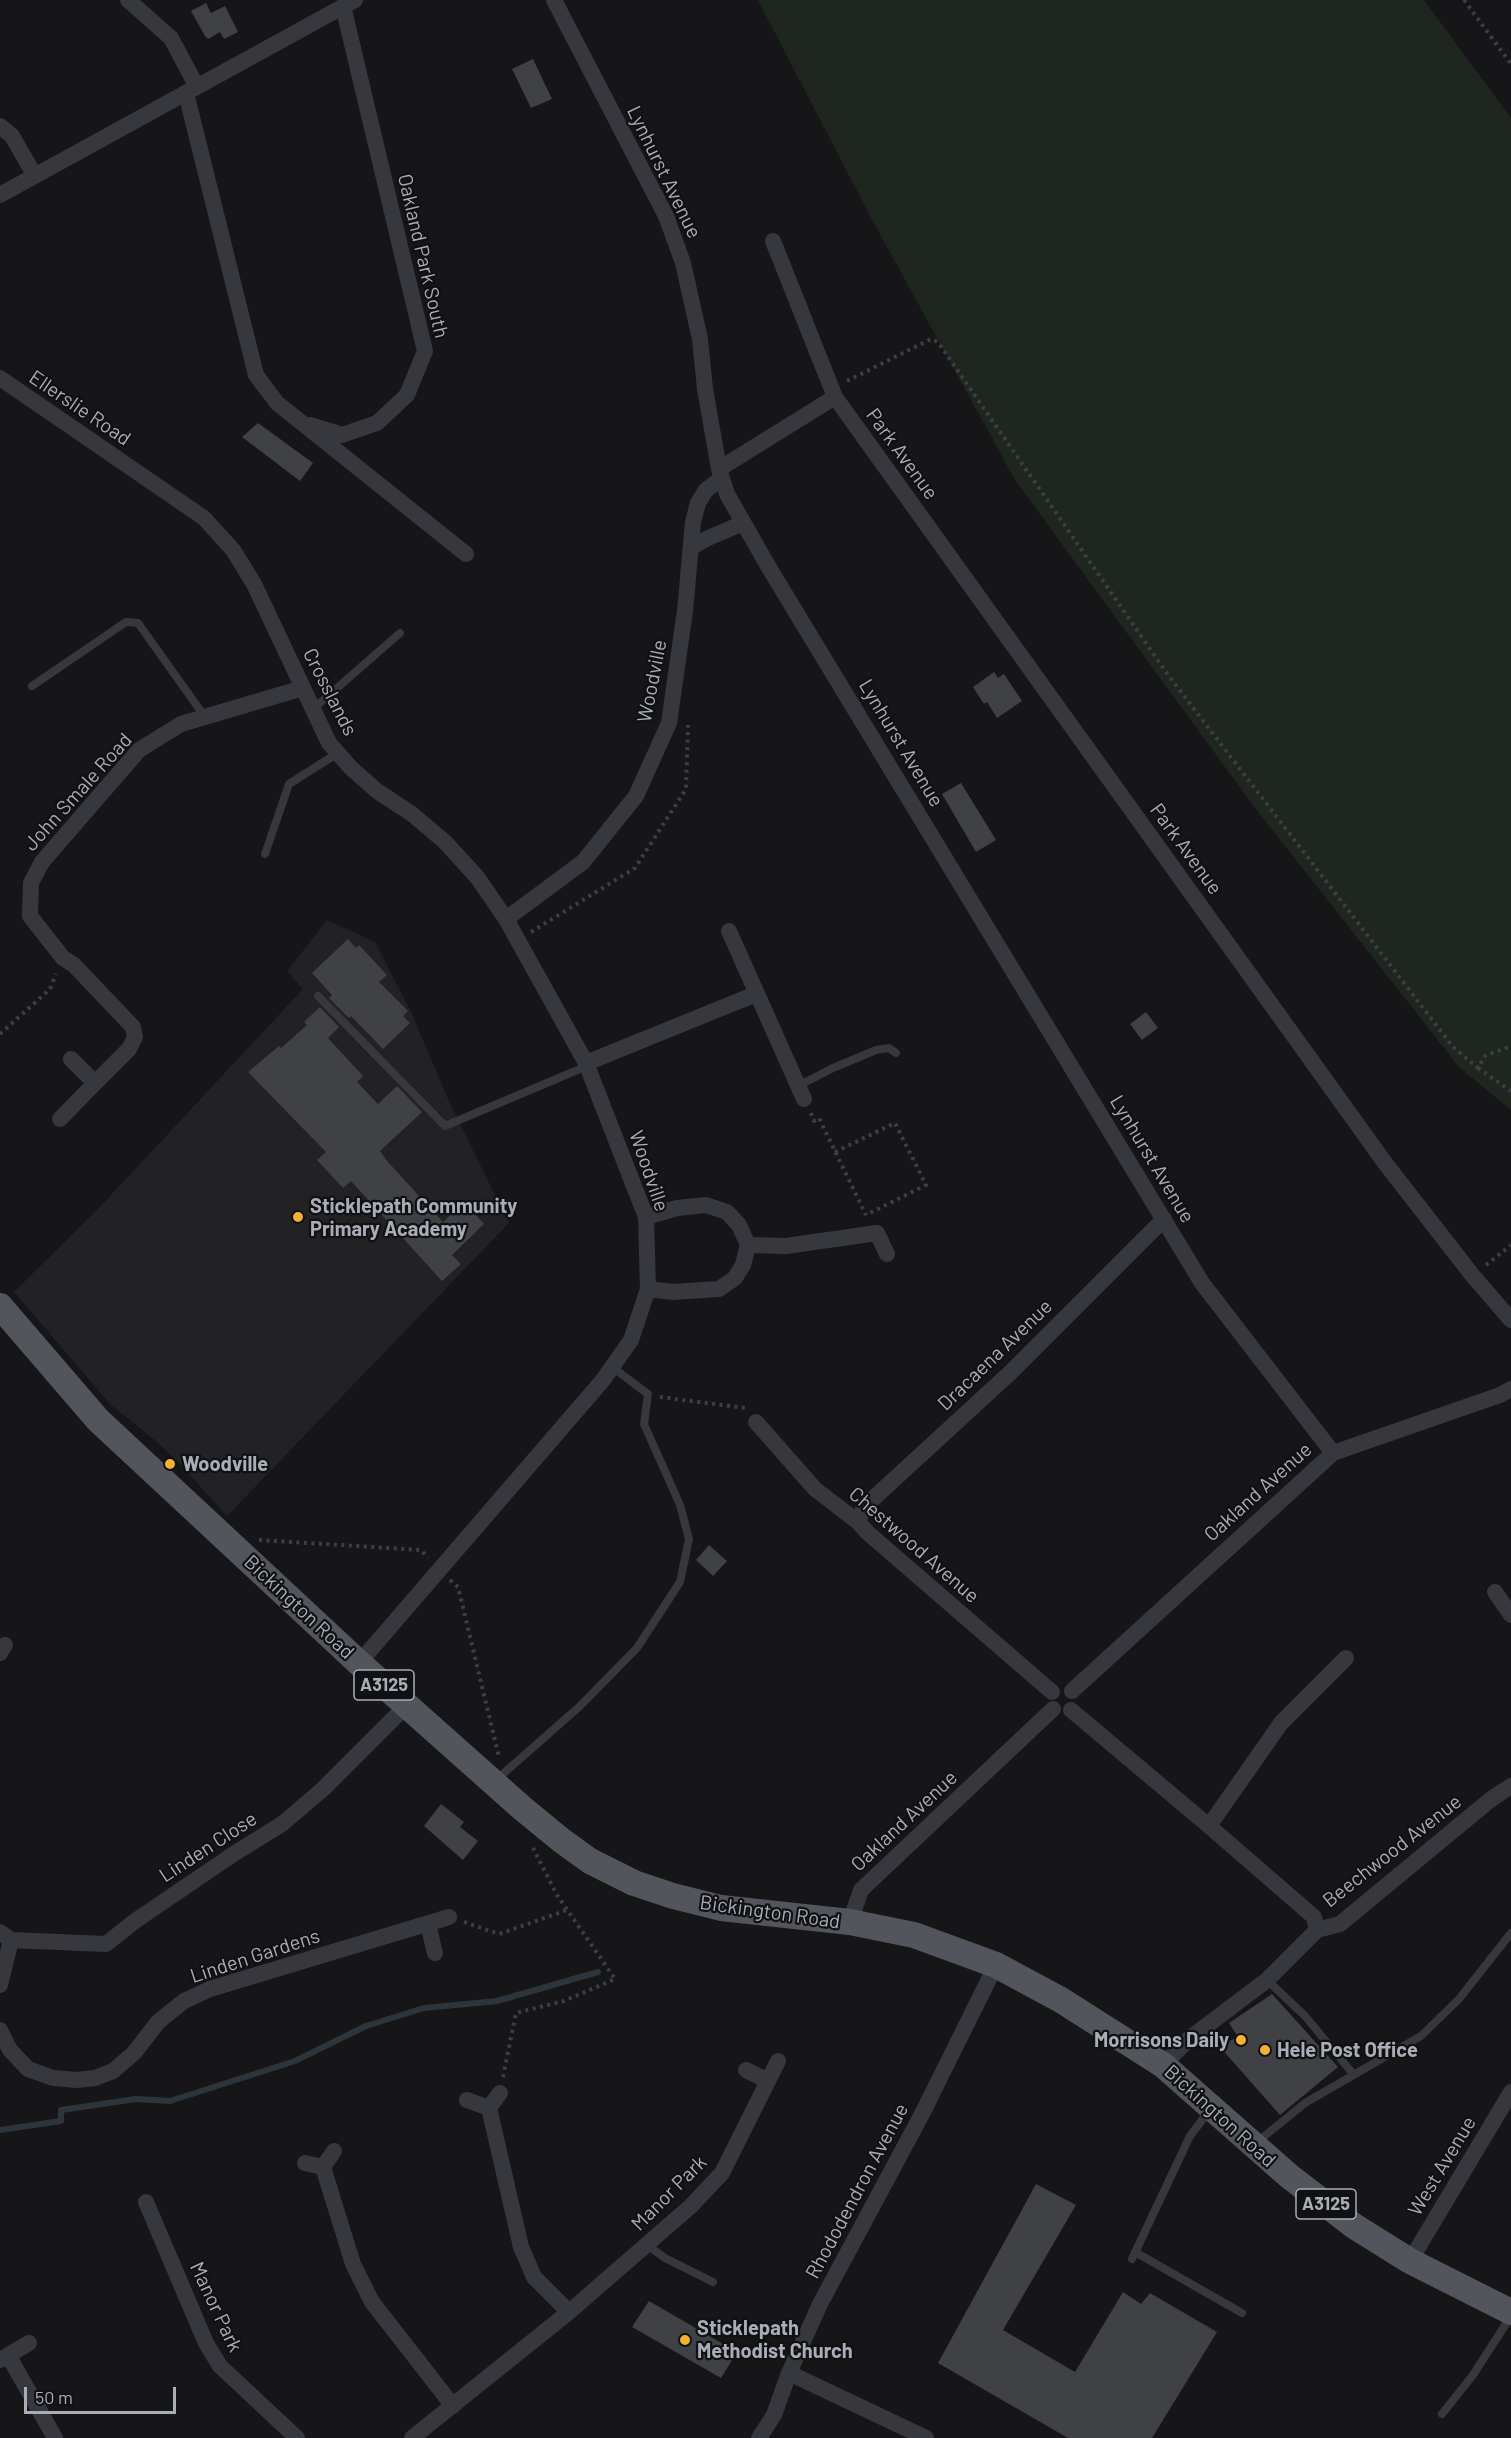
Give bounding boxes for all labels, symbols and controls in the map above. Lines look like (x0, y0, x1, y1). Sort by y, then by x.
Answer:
street label: Lynhurst Avenue (622, 102, 706, 242)
street label: Oakland Park South (392, 172, 454, 340)
street label: Ellerslie Road (25, 365, 135, 451)
street label: Park Avenue (861, 404, 943, 504)
street label: Woodville (632, 638, 672, 724)
street label: Crosslands (298, 644, 362, 740)
street label: Lynhurst Avenue (854, 675, 948, 811)
street label: John Smale Road (19, 728, 137, 856)
street label: Park Avenue (1145, 799, 1227, 899)
street label: Lynhurst Avenue (1105, 1091, 1199, 1227)
street label: Woodville (624, 1127, 674, 1215)
place label: Sticklepath Community Primary Academy (310, 1194, 517, 1241)
marker: Sticklepath Community Primary Academy (291, 1210, 305, 1224)
street label: Dracaena Avenue (933, 1294, 1057, 1416)
street label: Oakland Avenue (1199, 1437, 1317, 1547)
place label: Woodville (182, 1452, 268, 1476)
marker: Woodville (163, 1457, 177, 1471)
street label: Chestwood Avenue (844, 1482, 984, 1608)
street label: Bickington Road (239, 1550, 359, 1664)
road number: A3125 (354, 1670, 414, 1700)
street label: Oakland Avenue (846, 1766, 962, 1876)
street label: Beechwood Avenue (1318, 1789, 1466, 1913)
street label: Linden Close (155, 1807, 261, 1887)
street label: Bickington Road (698, 1890, 842, 1934)
street label: Linden Gardens (187, 1924, 323, 1988)
place label: Morrisons Daily (1094, 2028, 1229, 2052)
marker: Morrisons Daily (1234, 2033, 1248, 2047)
place label: Hele Post Office (1277, 2038, 1418, 2062)
marker: Hele Post Office (1258, 2043, 1272, 2057)
street label: Bickington Road (1159, 2060, 1281, 2172)
street label: Rhododendron Avenue (801, 2099, 913, 2283)
street label: West Avenue (1403, 2112, 1481, 2220)
street label: Manor Park (626, 2150, 712, 2236)
road number: A3125 (1296, 2189, 1356, 2219)
street label: Manor Park (185, 2258, 247, 2356)
place label: Sticklepath Methodist Church (697, 2316, 853, 2363)
marker: Sticklepath Methodist Church (678, 2333, 692, 2347)
scale bar (27, 2375, 178, 2413)
text: 50 m (35, 2386, 73, 2408)

